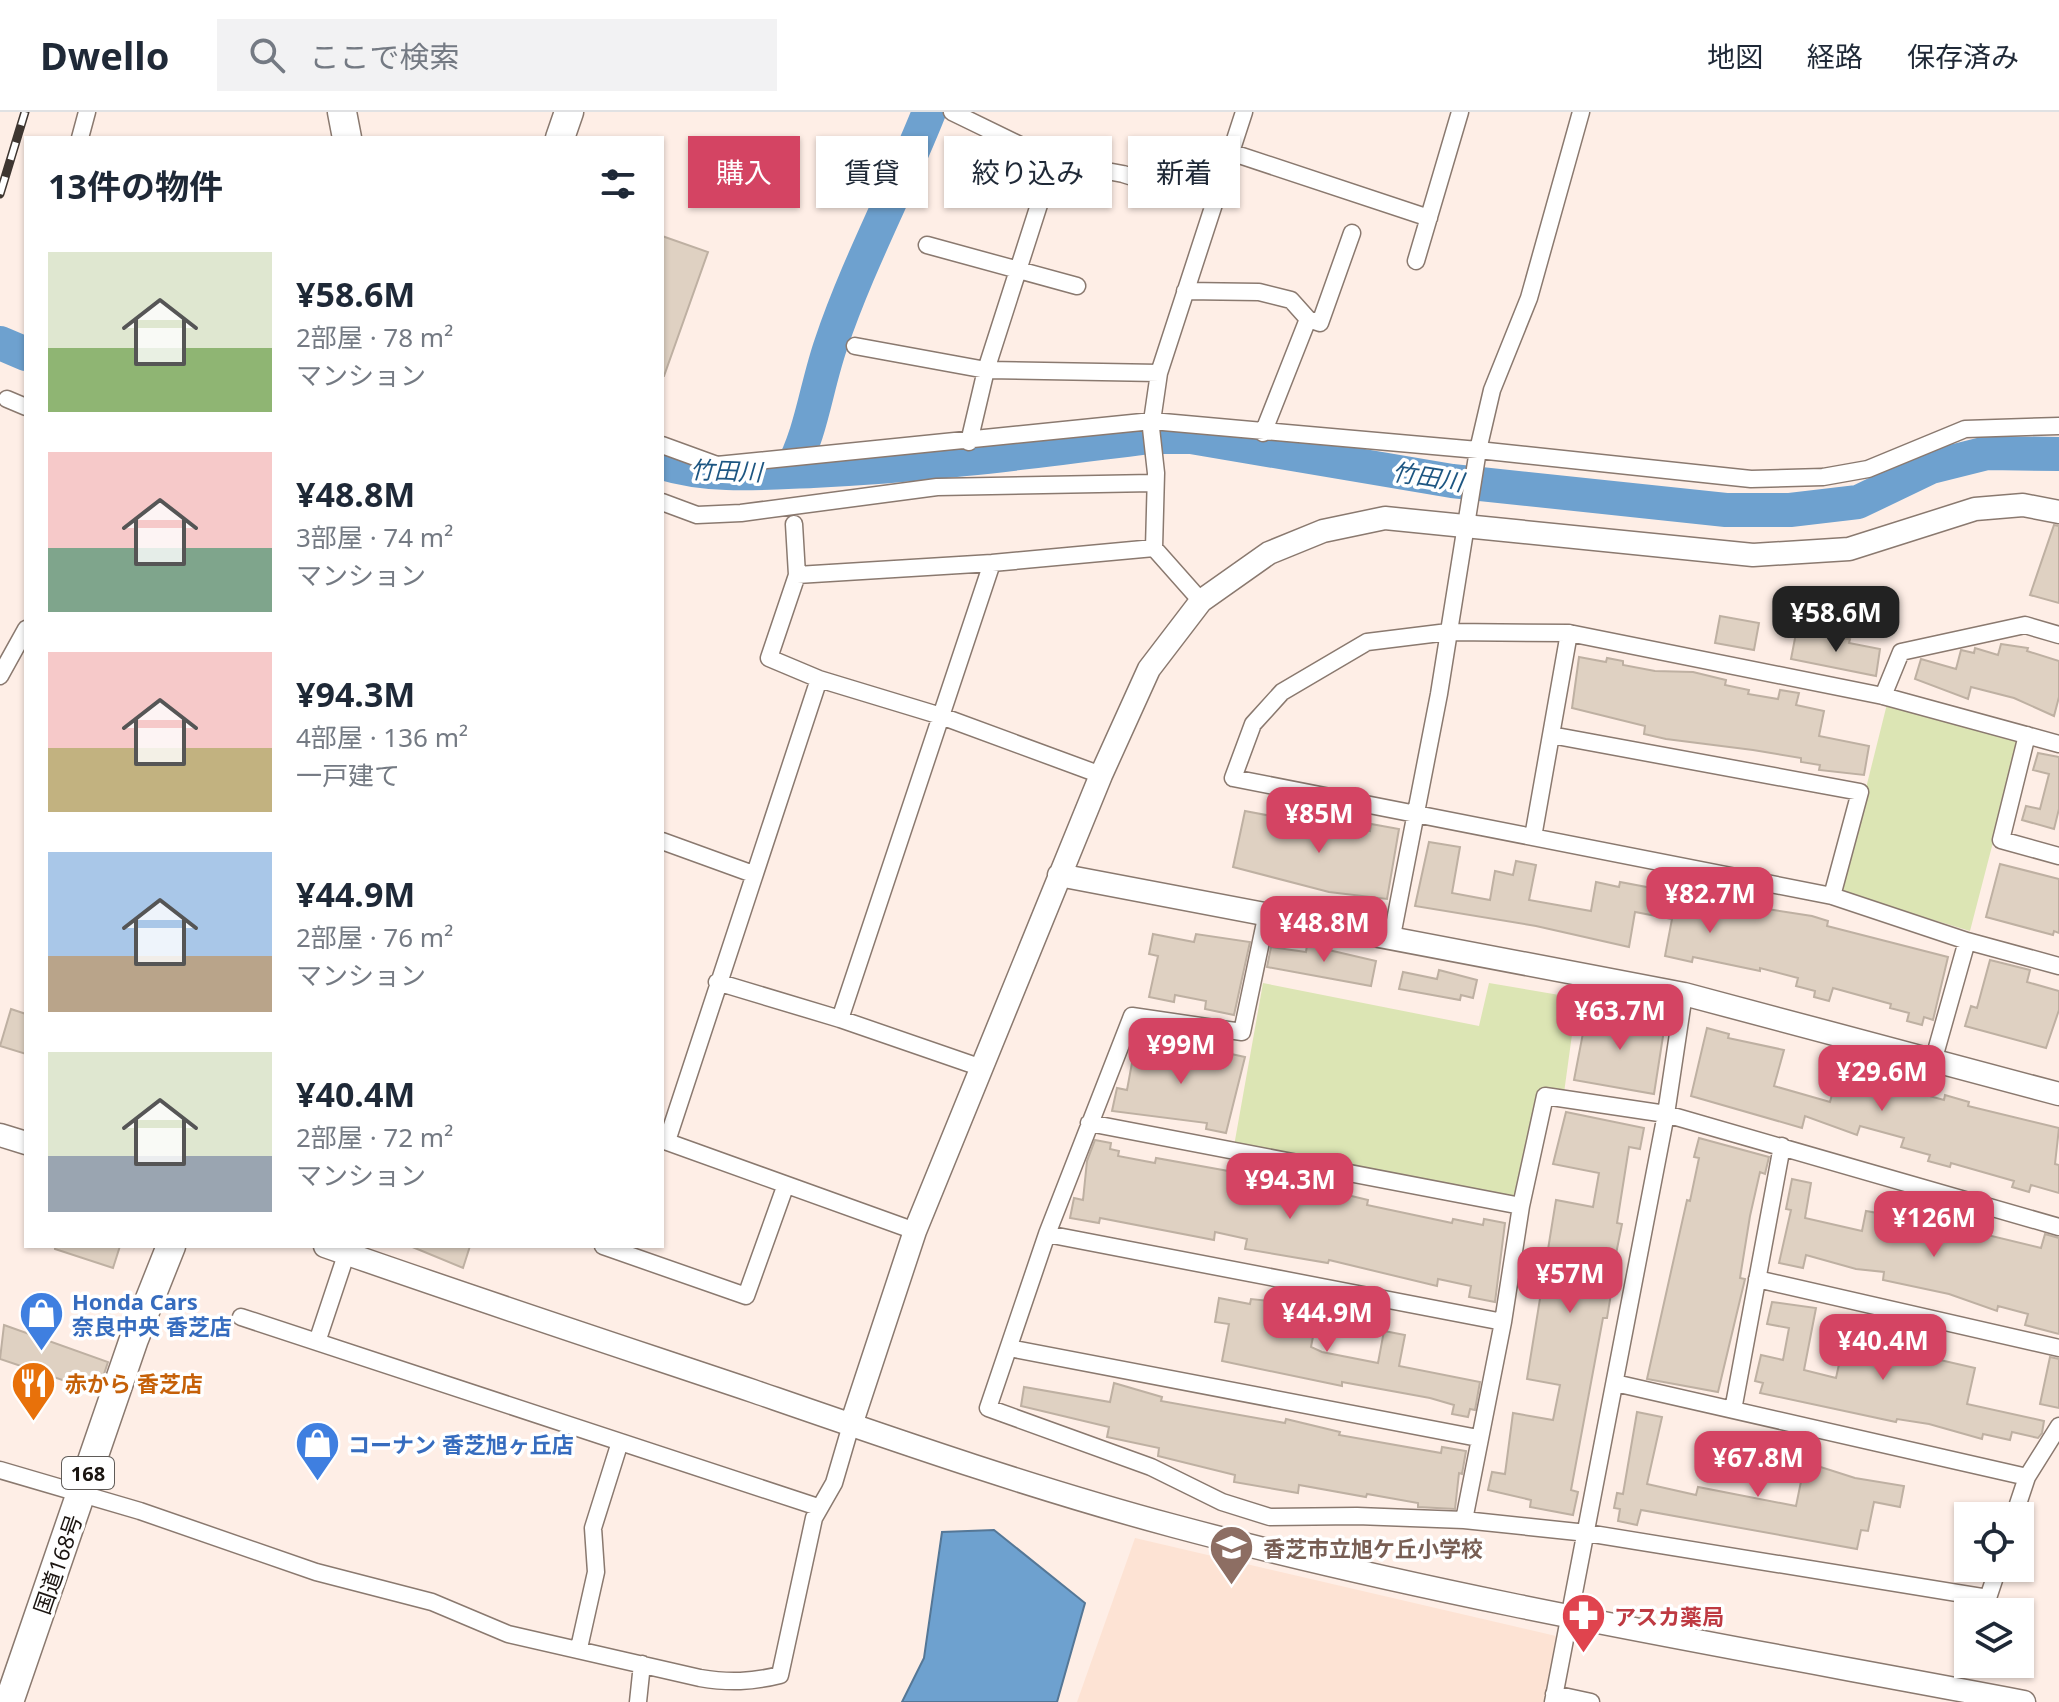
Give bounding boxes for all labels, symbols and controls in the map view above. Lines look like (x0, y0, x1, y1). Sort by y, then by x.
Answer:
search box (217, 19, 777, 91)
text: Dwello (40, 29, 169, 81)
icon: search (245, 33, 289, 77)
text: ここで検索 (309, 36, 459, 77)
text: 地図 (1707, 37, 1763, 75)
text: 経路 (1807, 37, 1863, 75)
text: 保存済み (1907, 37, 2019, 75)
chip: 購入 (688, 136, 800, 208)
chip: 賃貸 (816, 136, 928, 208)
chip: 絞り込み (944, 136, 1112, 208)
chip: 新着 (1128, 136, 1240, 208)
icon: filters (596, 162, 640, 206)
text: 13件の物件 (48, 163, 223, 209)
text: ¥58.6M (296, 271, 415, 317)
icon: home (112, 284, 208, 380)
text: 2部屋 · 78 m² (296, 319, 453, 355)
text: マンション (296, 357, 426, 393)
water label: 竹田川 (689, 452, 766, 488)
water label: 竹田川 (1390, 454, 1469, 498)
text: ¥48.8M (296, 471, 415, 517)
icon: home (112, 484, 208, 580)
text: 3部屋 · 74 m² (296, 519, 453, 555)
text: マンション (296, 557, 426, 593)
pin: ¥58.6M (1771, 586, 1901, 654)
text: ¥58.6M (1790, 594, 1882, 630)
text: ¥94.3M (296, 671, 415, 717)
icon: home (112, 684, 208, 780)
text: 4部屋 · 136 m² (296, 719, 468, 755)
text: 一戸建て (296, 757, 400, 793)
pin: ¥85M (1272, 787, 1366, 855)
text: ¥85M (1284, 795, 1354, 831)
pin: ¥82.7M (1645, 867, 1775, 935)
text: ¥44.9M (296, 871, 415, 917)
text: ¥82.7M (1664, 875, 1756, 911)
icon: home (112, 884, 208, 980)
pin: ¥48.8M (1259, 896, 1389, 964)
text: ¥48.8M (1278, 904, 1370, 940)
text: 2部屋 · 76 m² (296, 919, 453, 955)
text: マンション (296, 957, 426, 993)
pin: ¥63.7M (1555, 984, 1685, 1052)
text: ¥63.7M (1574, 992, 1666, 1028)
pin: ¥99M (1134, 1018, 1228, 1086)
text: ¥99M (1146, 1026, 1216, 1062)
pin: ¥29.6M (1817, 1045, 1947, 1113)
text: ¥29.6M (1836, 1053, 1928, 1089)
text: ¥40.4M (296, 1071, 415, 1117)
icon: home (112, 1084, 208, 1180)
text: 2部屋 · 72 m² (296, 1119, 453, 1155)
pin: ¥94.3M (1225, 1153, 1355, 1221)
text: マンション (296, 1157, 426, 1193)
text: ¥94.3M (1244, 1161, 1336, 1197)
pin: ¥126M (1878, 1191, 1990, 1259)
text: ¥126M (1892, 1199, 1976, 1235)
pin: ¥57M (1523, 1247, 1617, 1315)
text: ¥57M (1535, 1255, 1605, 1291)
place label: Honda Cars 奈良中央 香芝店 (72, 1286, 232, 1341)
pin: ¥44.9M (1262, 1286, 1392, 1354)
shop icon: Honda Cars 奈良中央 香芝店 (17, 1290, 65, 1353)
text: ¥44.9M (1281, 1294, 1373, 1330)
pin: ¥40.4M (1818, 1314, 1948, 1382)
text: ¥40.4M (1837, 1322, 1929, 1358)
restaurant icon: 赤から 香芝店 (10, 1359, 58, 1422)
place label: 赤から 香芝店 (65, 1368, 203, 1398)
shop icon: コーナン 香芝旭ヶ丘店 (293, 1420, 341, 1483)
place label: コーナン 香芝旭ヶ丘店 (348, 1429, 574, 1459)
pin: ¥67.8M (1693, 1431, 1823, 1499)
text: ¥67.8M (1712, 1439, 1804, 1475)
road number: 168 (62, 1457, 114, 1489)
map controls (1954, 1502, 2034, 1678)
button: locate (1954, 1502, 2034, 1582)
street label: 国道168号 (26, 1510, 88, 1618)
school or university icon: 香芝市立旭ケ丘小学校 (1208, 1524, 1256, 1587)
place label: 香芝市立旭ケ丘小学校 (1263, 1533, 1483, 1563)
pharmacy icon: アスカ薬局 (1559, 1592, 1607, 1655)
button: layers (1954, 1598, 2034, 1678)
place label: アスカ薬局 (1614, 1601, 1724, 1631)

